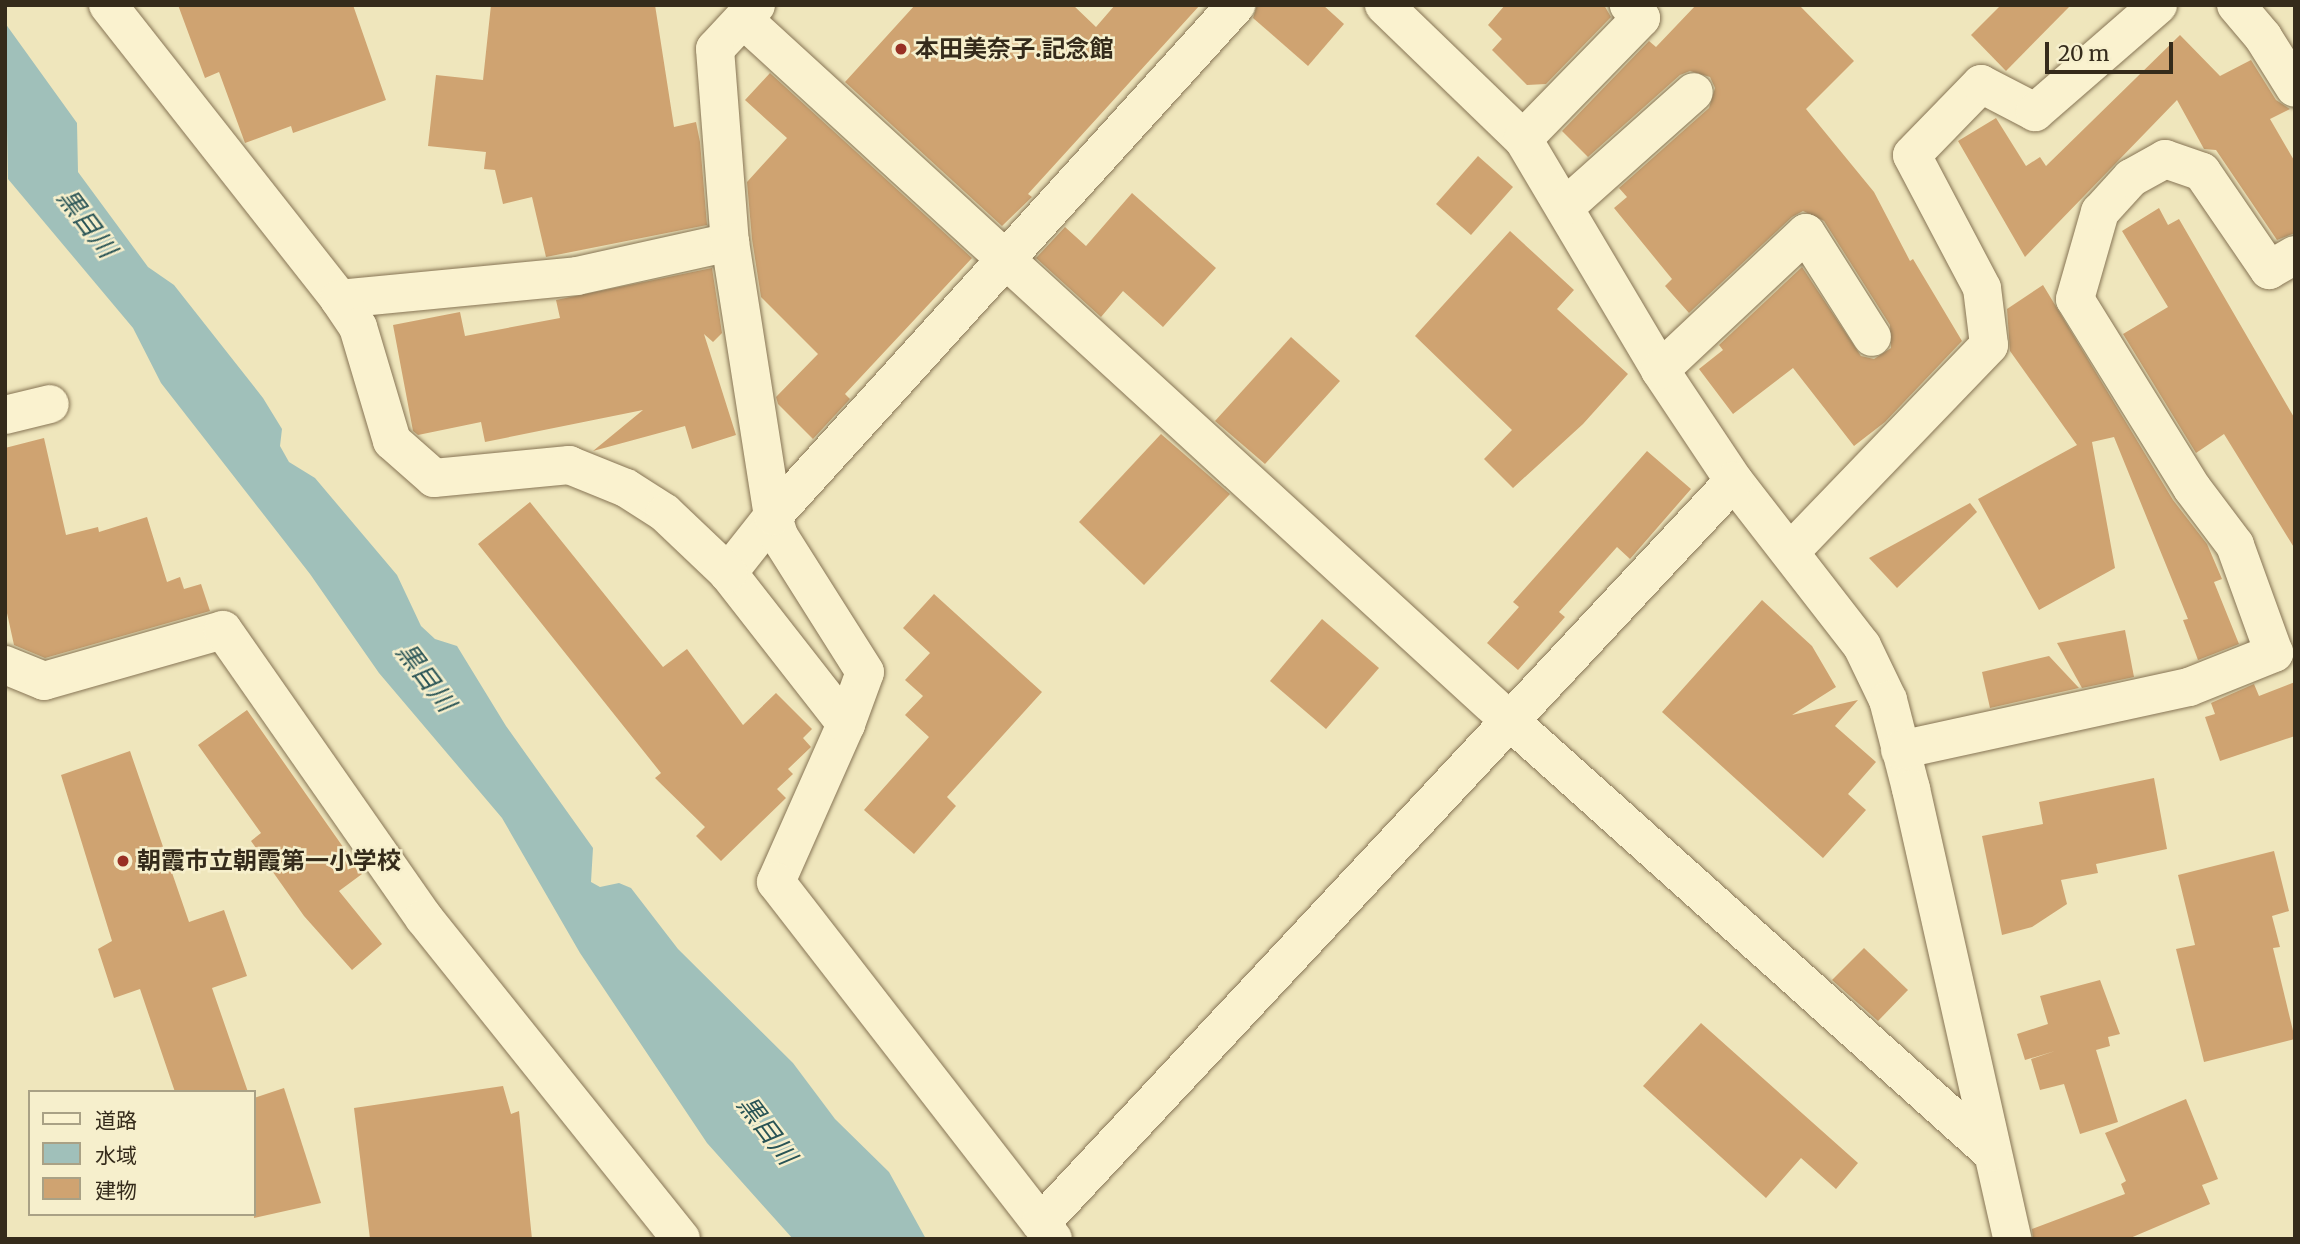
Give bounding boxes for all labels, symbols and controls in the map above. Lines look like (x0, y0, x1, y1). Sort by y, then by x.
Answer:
scale bar (2048, 28, 2176, 72)
place label: 本田美奈子.記念館 (915, 35, 1114, 63)
text: 20 m (2058, 40, 2109, 67)
marker: 本田美奈子.記念館 (893, 41, 909, 57)
water label: 黒目川 (51, 182, 123, 264)
water label: 黒目川 (390, 636, 462, 718)
place label: 朝霞市立朝霞第一小学校 (137, 847, 401, 875)
marker: 朝霞市立朝霞第一小学校 (115, 853, 131, 869)
water label: 黒目川 (731, 1089, 803, 1171)
legend (28, 1090, 256, 1216)
text: 道路 (95, 1107, 137, 1134)
text: 水域 (95, 1142, 137, 1169)
text: 建物 (95, 1177, 137, 1204)

